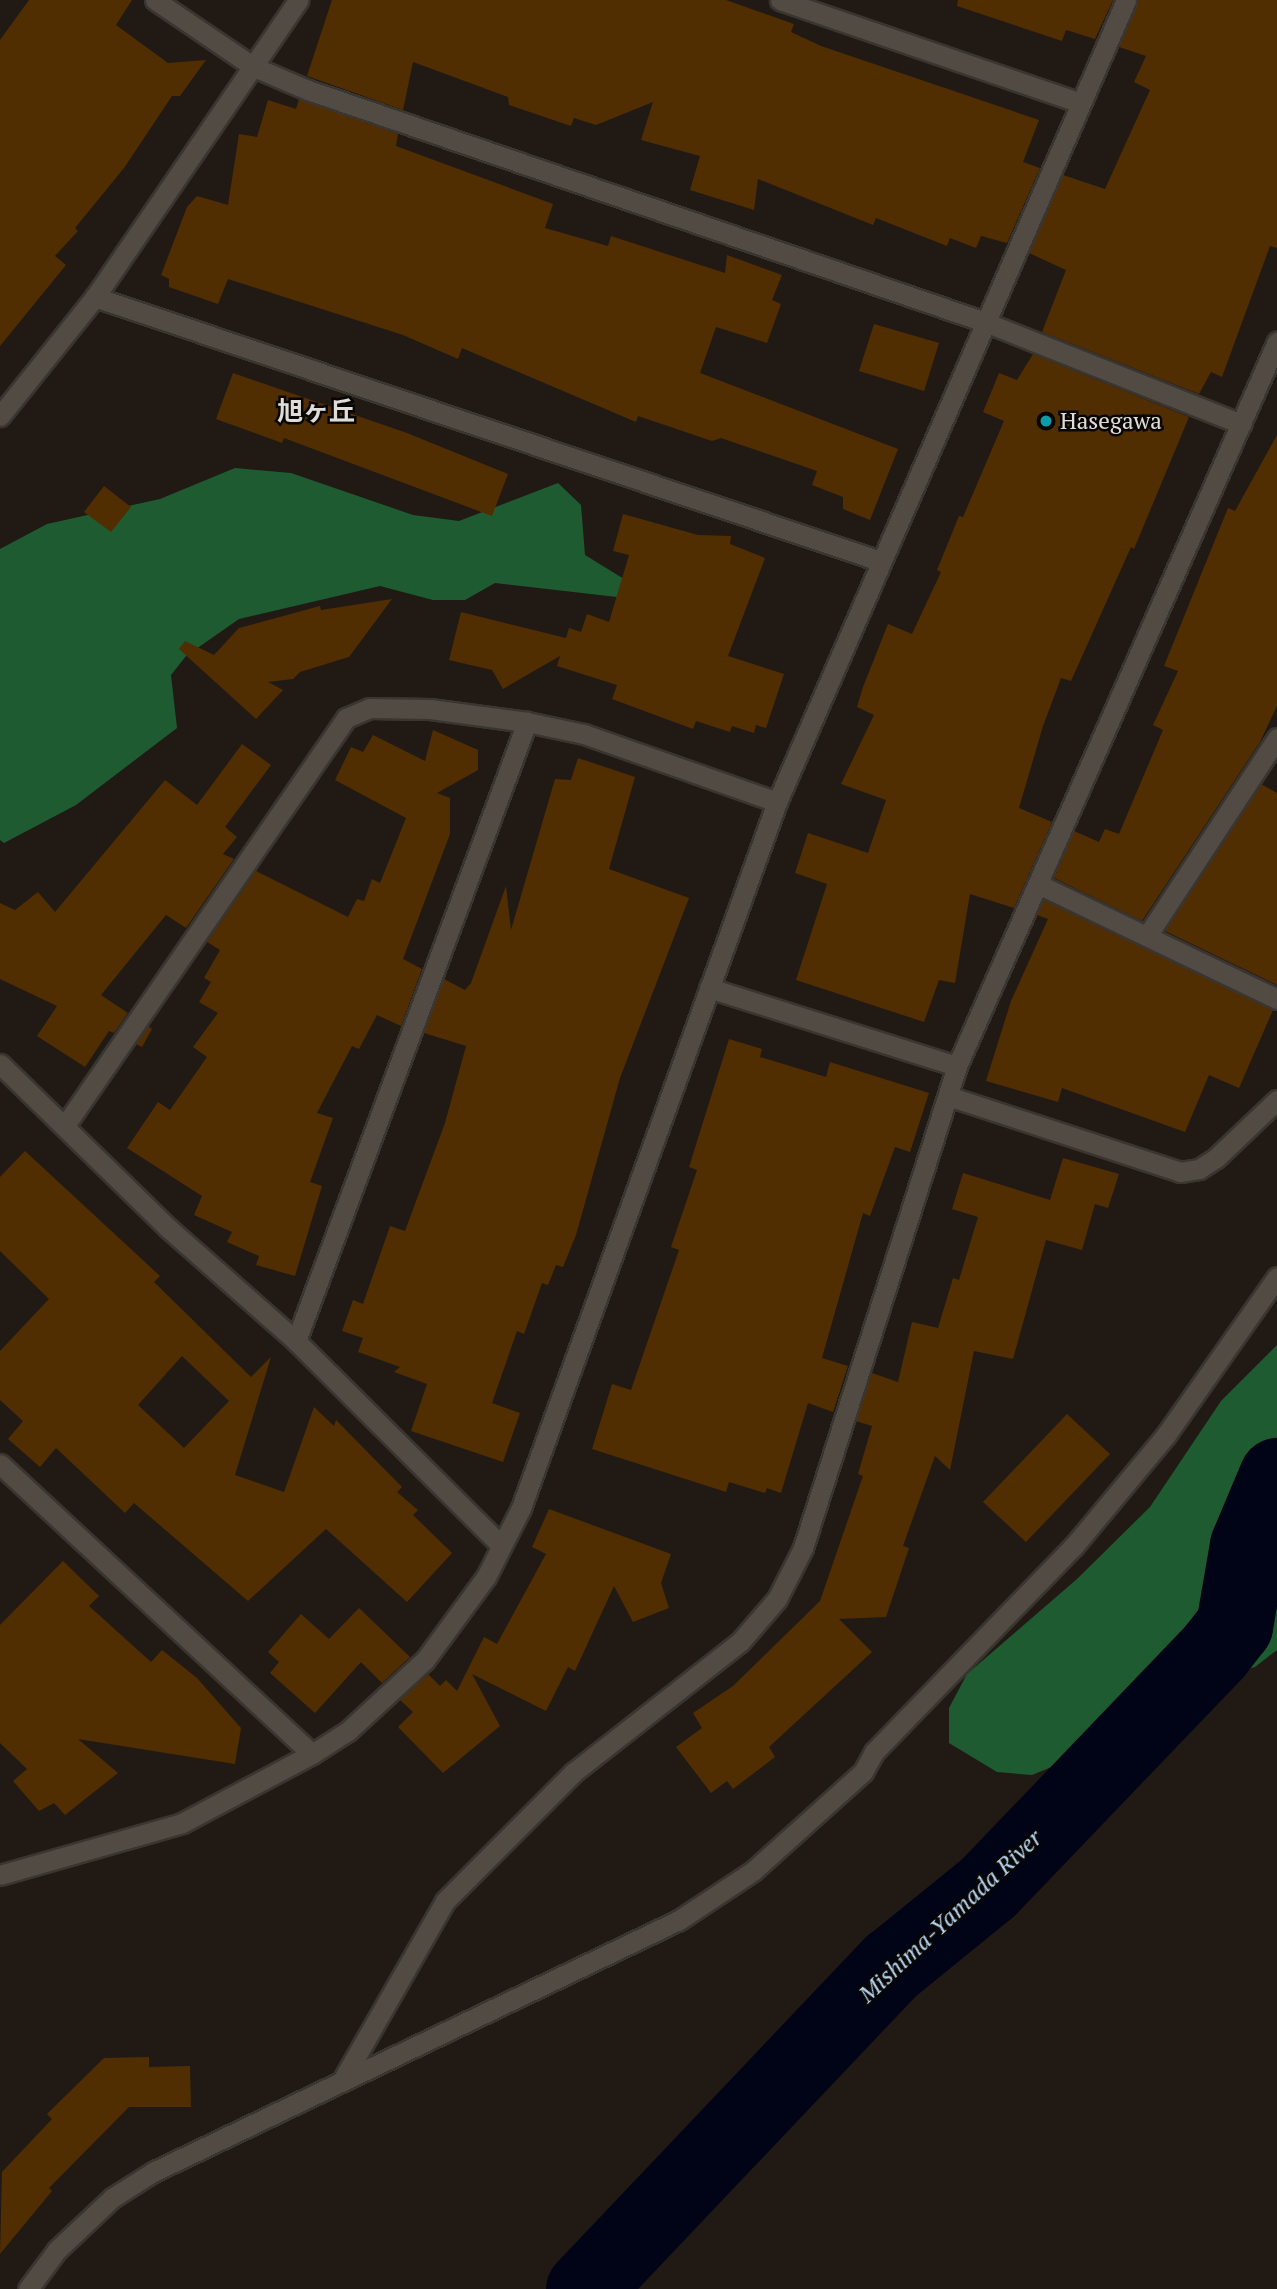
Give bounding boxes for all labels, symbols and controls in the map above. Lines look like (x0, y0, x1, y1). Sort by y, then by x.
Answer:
district label: 旭ヶ丘 (277, 395, 355, 427)
place label: Hasegawa (1060, 407, 1162, 435)
marker: Hasegawa (1038, 413, 1054, 429)
water label: Mishima-Yamada River (852, 1824, 1048, 2008)

